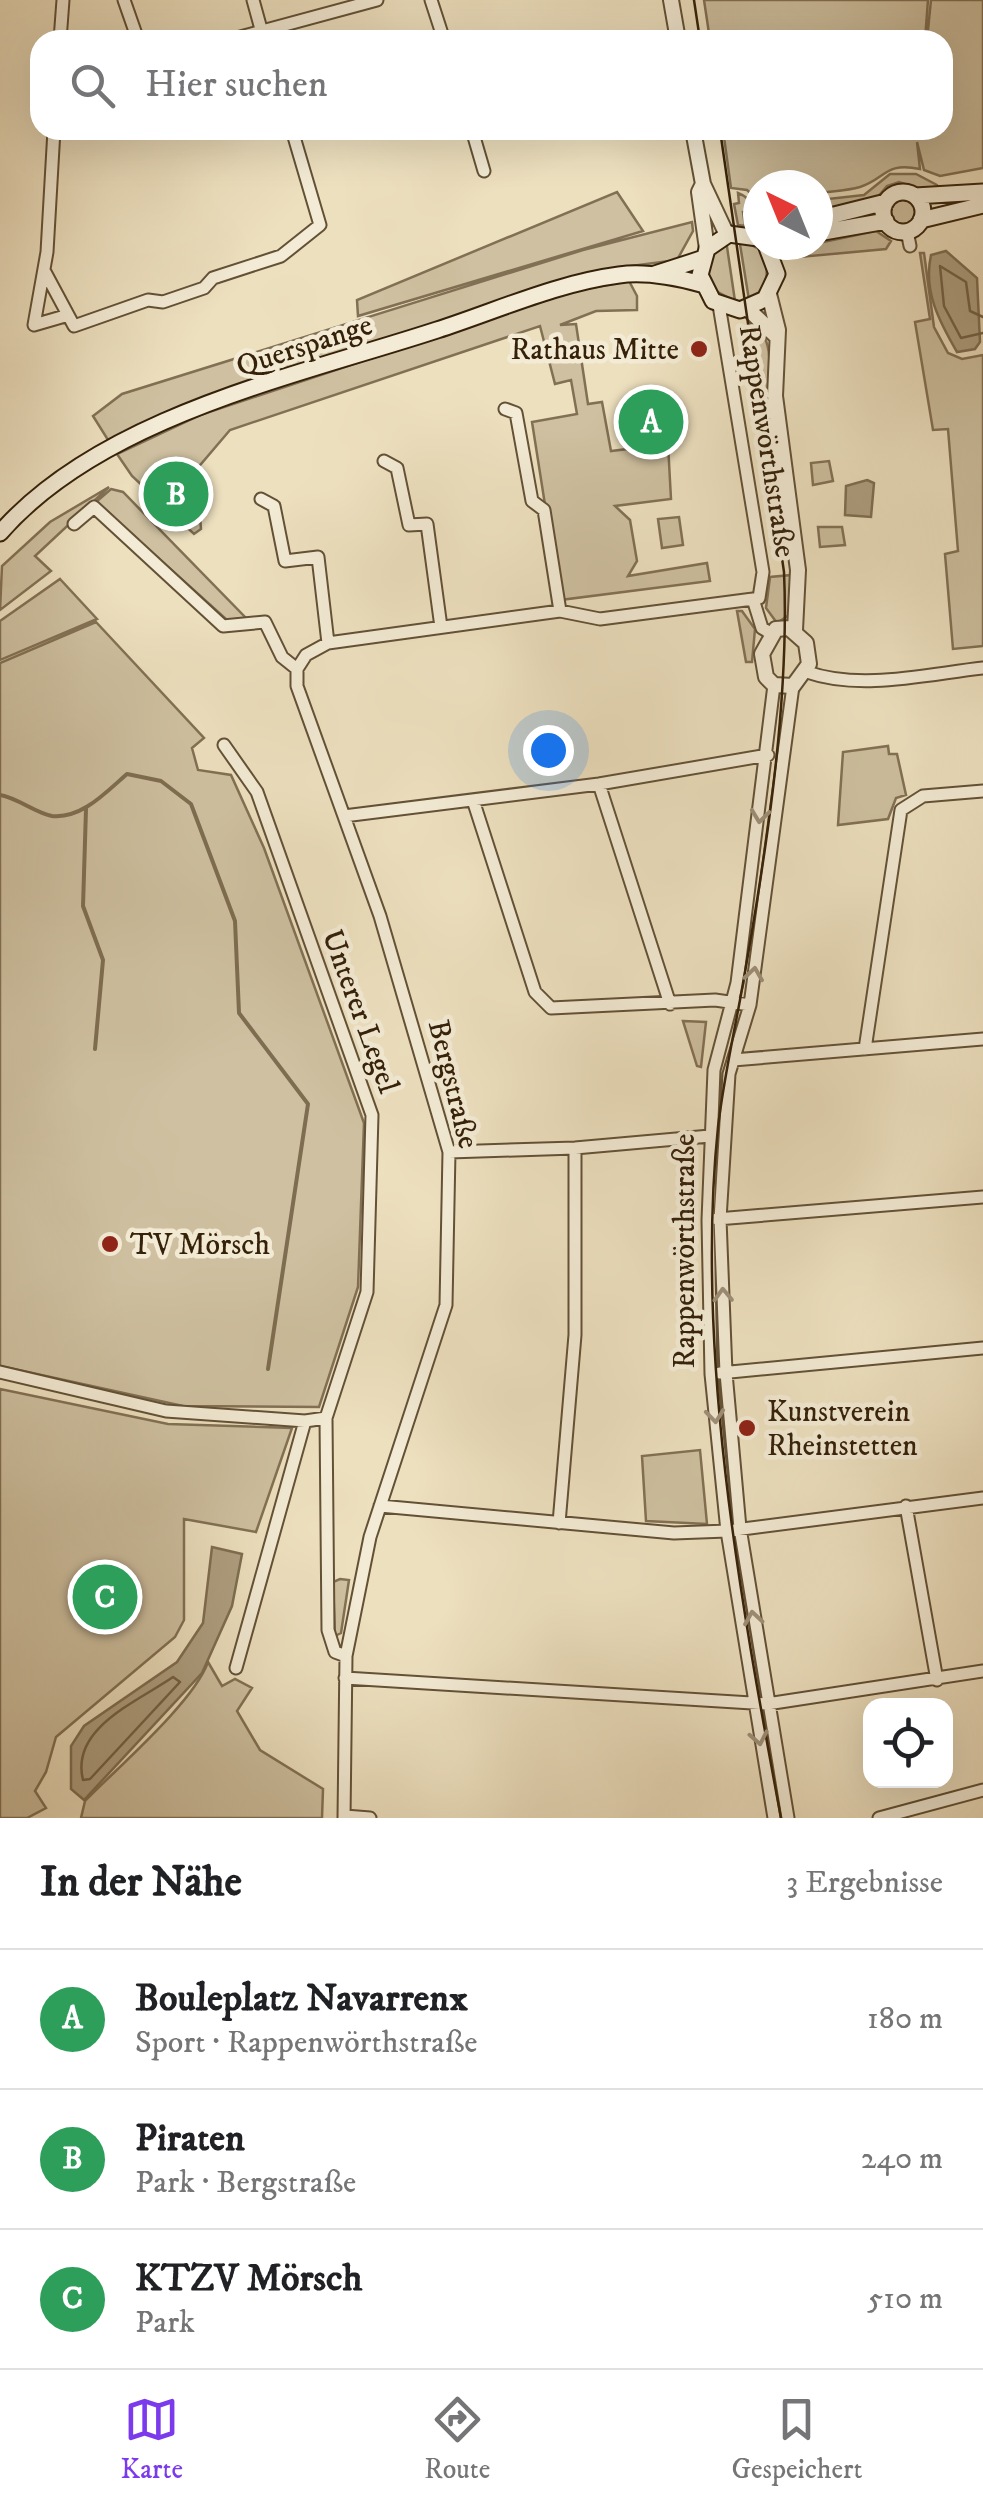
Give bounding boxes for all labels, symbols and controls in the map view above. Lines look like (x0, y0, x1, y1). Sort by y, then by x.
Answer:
search box (30, 30, 953, 140)
icon: search (65, 58, 120, 113)
text: Hier suchen (145, 61, 328, 109)
north arrow (743, 170, 833, 260)
street label: Querspange (232, 307, 377, 386)
street label: Rappenwörthstraße (730, 322, 803, 560)
place label: Rathaus Mitte (511, 332, 679, 369)
marker: Rathaus Mitte (688, 338, 710, 360)
pin: A (618, 384, 684, 460)
pin: B (144, 456, 208, 532)
your location (523, 725, 574, 776)
one-way arrow (750, 809, 771, 825)
street label: Unterer Legel (313, 925, 406, 1098)
one-way arrow (743, 966, 764, 982)
street label: Bergstraße (419, 1016, 486, 1153)
street label: Rappenwörthstraße (667, 1133, 704, 1369)
place label: TV Mörsch (130, 1227, 270, 1264)
marker: TV Mörsch (99, 1233, 121, 1255)
one-way arrow (712, 1287, 733, 1303)
place label: Kunstverein Rheinstetten (767, 1394, 918, 1465)
one-way arrow (704, 1409, 725, 1425)
marker: Kunstverein Rheinstetten (736, 1417, 758, 1439)
pin: C (72, 1560, 138, 1634)
one-way arrow (744, 1610, 765, 1627)
map controls (863, 1698, 953, 1788)
button: locate (863, 1698, 953, 1788)
one-way arrow (747, 1729, 768, 1746)
text: In der Nähe (40, 1857, 242, 1909)
text: 3 Ergebnisse (786, 1863, 943, 1903)
text: Bouleplatz Navarrenx (135, 1975, 468, 2023)
text: A (62, 1999, 83, 2039)
text: 180 m (867, 1999, 943, 2039)
text: Sport · Rappenwörthstraße (135, 2023, 478, 2063)
text: Piraten (135, 2115, 245, 2163)
text: B (62, 2139, 83, 2179)
text: 240 m (861, 2139, 943, 2179)
text: Park · Bergstraße (135, 2163, 356, 2203)
text: KTZV Mörsch (135, 2255, 362, 2303)
text: C (62, 2279, 83, 2319)
text: 510 m (867, 2279, 943, 2319)
text: Park (135, 2303, 195, 2343)
tab: Karte (121, 2392, 183, 2487)
tab: Route (424, 2392, 490, 2487)
tab: Gespeichert (731, 2392, 862, 2487)

